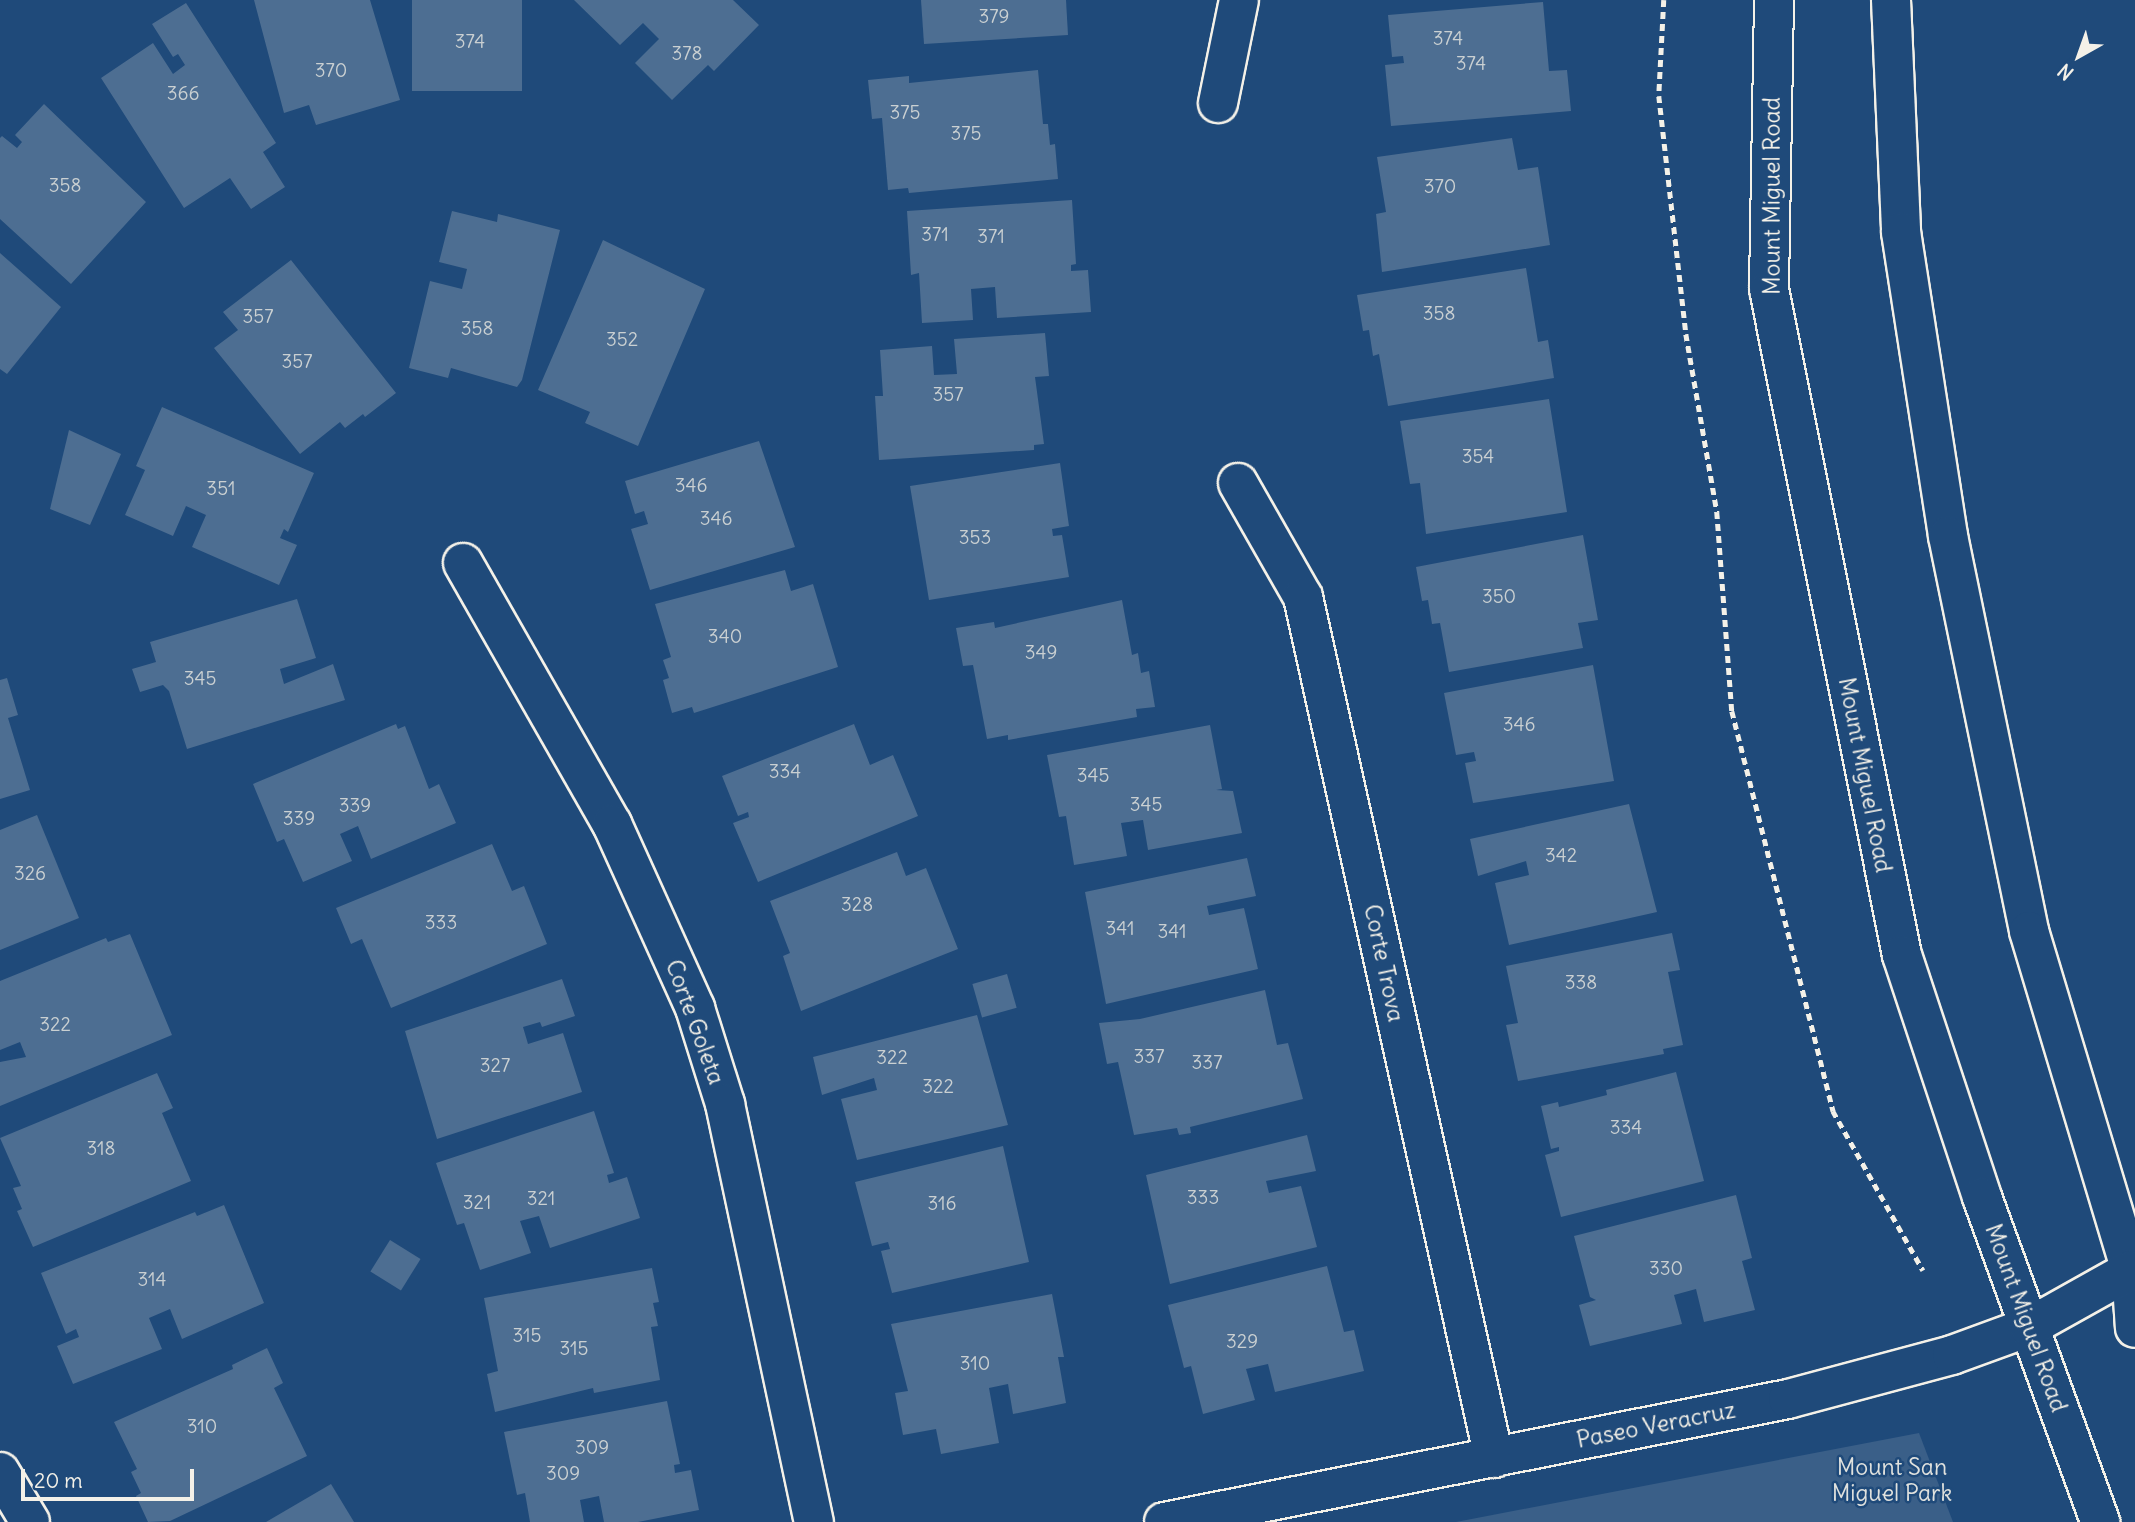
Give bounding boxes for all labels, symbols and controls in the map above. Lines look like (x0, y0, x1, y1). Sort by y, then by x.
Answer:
house number: 379 (978, 6, 1010, 28)
north arrow (2044, 21, 2114, 91)
house number: 374 (1433, 28, 1463, 50)
house number: 374 (455, 31, 485, 53)
house number: 378 (671, 43, 703, 65)
house number: 374 (1456, 53, 1486, 75)
text: N (2053, 59, 2078, 86)
house number: 370 (315, 60, 347, 82)
house number: 366 (167, 83, 199, 105)
street label: Mount Miguel Road (1758, 97, 1786, 295)
house number: 375 (889, 102, 921, 124)
house number: 375 (950, 123, 982, 145)
house number: 358 (49, 175, 81, 197)
house number: 370 (1424, 176, 1456, 198)
house number: 371 (921, 224, 949, 246)
house number: 371 (977, 226, 1005, 248)
house number: 358 (1423, 303, 1455, 325)
house number: 357 (242, 306, 274, 328)
house number: 358 (461, 318, 493, 340)
house number: 352 (606, 329, 638, 351)
house number: 357 (281, 351, 313, 373)
house number: 357 (932, 384, 964, 406)
house number: 354 (1462, 446, 1494, 468)
house number: 346 (675, 475, 707, 497)
house number: 351 (206, 478, 236, 500)
house number: 346 (700, 508, 732, 530)
house number: 353 (959, 527, 991, 549)
house number: 350 (1482, 586, 1516, 608)
house number: 340 (708, 626, 742, 648)
house number: 349 (1025, 642, 1057, 664)
house number: 345 (184, 668, 216, 690)
street label: Mount Miguel Road (1833, 675, 1897, 875)
house number: 346 (1503, 714, 1535, 736)
house number: 334 (769, 761, 801, 783)
house number: 345 (1077, 765, 1109, 787)
house number: 345 (1130, 794, 1162, 816)
house number: 339 (339, 795, 371, 817)
house number: 339 (283, 808, 315, 830)
house number: 342 (1545, 845, 1577, 867)
house number: 326 (14, 863, 46, 885)
house number: 328 (841, 894, 873, 916)
street label: Corte Trova (1358, 902, 1410, 1024)
house number: 333 (425, 912, 457, 934)
house number: 341 (1105, 918, 1135, 940)
house number: 341 (1157, 921, 1187, 943)
street label: Corte Goleta (660, 956, 730, 1088)
house number: 338 (1565, 972, 1597, 994)
house number: 322 (39, 1014, 71, 1036)
house number: 337 (1134, 1046, 1164, 1068)
house number: 322 (876, 1047, 908, 1069)
house number: 337 (1192, 1052, 1222, 1074)
house number: 327 (480, 1055, 510, 1077)
house number: 322 (922, 1076, 954, 1098)
house number: 334 (1610, 1117, 1642, 1139)
house number: 318 (86, 1138, 116, 1160)
house number: 333 (1187, 1187, 1219, 1209)
house number: 321 (527, 1188, 555, 1210)
house number: 321 (463, 1192, 491, 1214)
house number: 316 (927, 1193, 957, 1215)
street label: Mount Miguel Road (1979, 1220, 2073, 1416)
house number: 330 (1649, 1258, 1683, 1280)
house number: 314 (137, 1269, 167, 1291)
house number: 315 (512, 1325, 542, 1347)
house number: 329 (1226, 1331, 1258, 1353)
house number: 315 (559, 1338, 589, 1360)
house number: 310 (960, 1353, 990, 1375)
street label: Paseo Veracruz (1574, 1396, 1738, 1454)
house number: 310 (187, 1416, 217, 1438)
house number: 309 (575, 1437, 609, 1459)
park label: Mount San Miguel Park (1832, 1453, 1952, 1507)
scale bar (24, 1456, 198, 1500)
house number: 309 (546, 1463, 580, 1485)
text: 20 m (34, 1467, 83, 1494)

